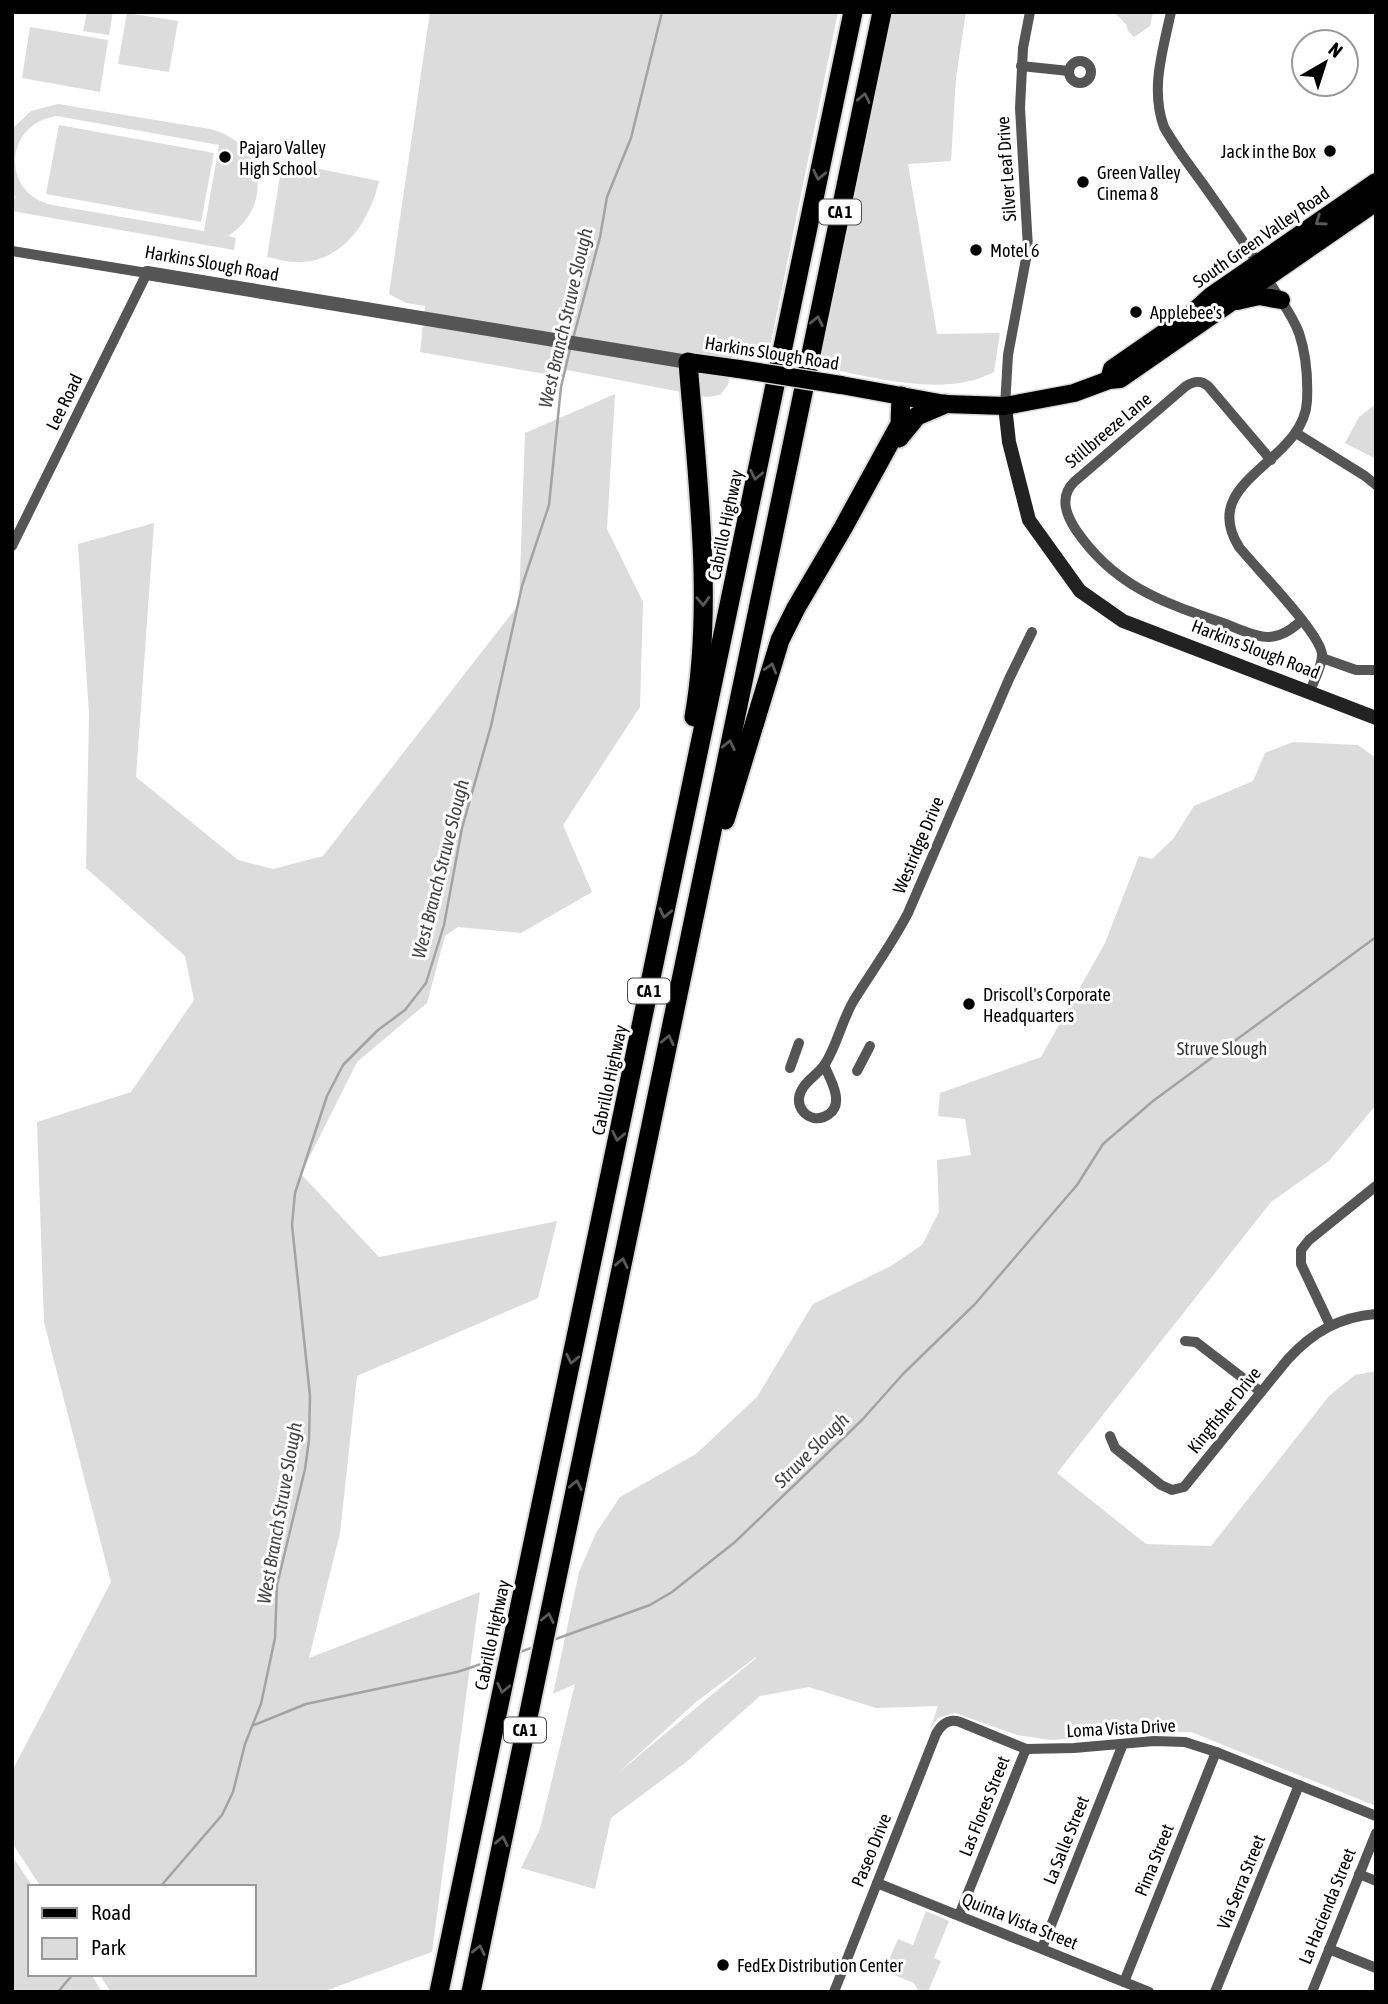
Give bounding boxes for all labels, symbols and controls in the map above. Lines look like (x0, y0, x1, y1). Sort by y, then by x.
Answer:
north arrow (1290, 28, 1360, 98)
text: N (1324, 38, 1347, 62)
one-way arrow (855, 92, 870, 104)
street label: Silver Leaf Drive (992, 116, 1020, 222)
place label: Pajaro Valley High School (239, 137, 326, 179)
place label: Jack in the Box (1221, 141, 1316, 162)
marker: Jack in the Box (1322, 143, 1338, 159)
marker: Pajaro Valley High School (217, 149, 233, 165)
place label: Green Valley Cinema 8 (1097, 162, 1181, 204)
one-way arrow (812, 169, 827, 181)
marker: Green Valley Cinema 8 (1075, 174, 1091, 190)
street label: South Green Valley Road (1189, 182, 1333, 292)
road number: CA 1 (819, 200, 861, 224)
one-way arrow (1314, 213, 1327, 226)
water label: West Branch Struve Slough (534, 226, 596, 410)
place label: Motel 6 (990, 240, 1039, 261)
street label: Harkins Slough Road (143, 241, 281, 285)
marker: Motel 6 (968, 242, 984, 258)
place label: Applebee's (1150, 302, 1222, 323)
marker: Applebee's (1128, 304, 1144, 320)
one-way arrow (809, 315, 824, 327)
street label: Harkins Slough Road (703, 332, 841, 374)
street label: Lee Road (41, 370, 87, 434)
street label: Stillbreeze Lane (1061, 388, 1155, 472)
street label: Cabrillo Highway (703, 468, 747, 582)
one-way arrow (750, 469, 765, 481)
one-way arrow (695, 597, 711, 607)
street label: Harkins Slough Road (1189, 615, 1323, 683)
one-way arrow (762, 663, 777, 675)
one-way arrow (721, 739, 736, 751)
water label: West Branch Struve Slough (407, 777, 473, 961)
street label: Westridge Drive (888, 793, 948, 897)
one-way arrow (659, 907, 674, 919)
road number: CA 1 (628, 979, 670, 1004)
place label: Driscoll's Corporate Headquarters (983, 984, 1111, 1026)
marker: Driscoll's Corporate Headquarters (961, 996, 977, 1012)
street label: Cabrillo Highway (587, 1023, 631, 1137)
one-way arrow (659, 1034, 674, 1046)
park label: Struve Slough (1177, 1038, 1267, 1059)
one-way arrow (612, 1130, 627, 1142)
one-way arrow (613, 1257, 628, 1269)
one-way arrow (565, 1353, 580, 1365)
street label: Kingfisher Drive (1183, 1363, 1265, 1457)
water label: Struve Slough (769, 1408, 853, 1492)
water label: West Branch Struve Slough (252, 1421, 306, 1605)
one-way arrow (567, 1479, 582, 1491)
street label: Cabrillo Highway (470, 1578, 514, 1692)
one-way arrow (540, 1612, 555, 1624)
one-way arrow (496, 1682, 511, 1694)
street label: Loma Vista Drive (1066, 1715, 1176, 1741)
road number: CA 1 (504, 1718, 546, 1742)
street label: Las Flores Street (954, 1753, 1014, 1859)
street label: La Salle Street (1039, 1793, 1093, 1887)
street label: Paseo Drive (847, 1810, 895, 1890)
street label: Pima Street (1130, 1821, 1178, 1899)
street label: Via Serra Street (1213, 1832, 1269, 1932)
one-way arrow (494, 1835, 509, 1847)
street label: La Hacienda Street (1294, 1845, 1360, 1967)
legend (28, 1885, 256, 1976)
street label: Quinta Vista Street (959, 1888, 1081, 1954)
text: Road (91, 1900, 131, 1924)
text: Park (91, 1935, 126, 1959)
one-way arrow (471, 1944, 486, 1956)
place label: FedEx Distribution Center (737, 1955, 904, 1976)
marker: FedEx Distribution Center (715, 1957, 731, 1973)

